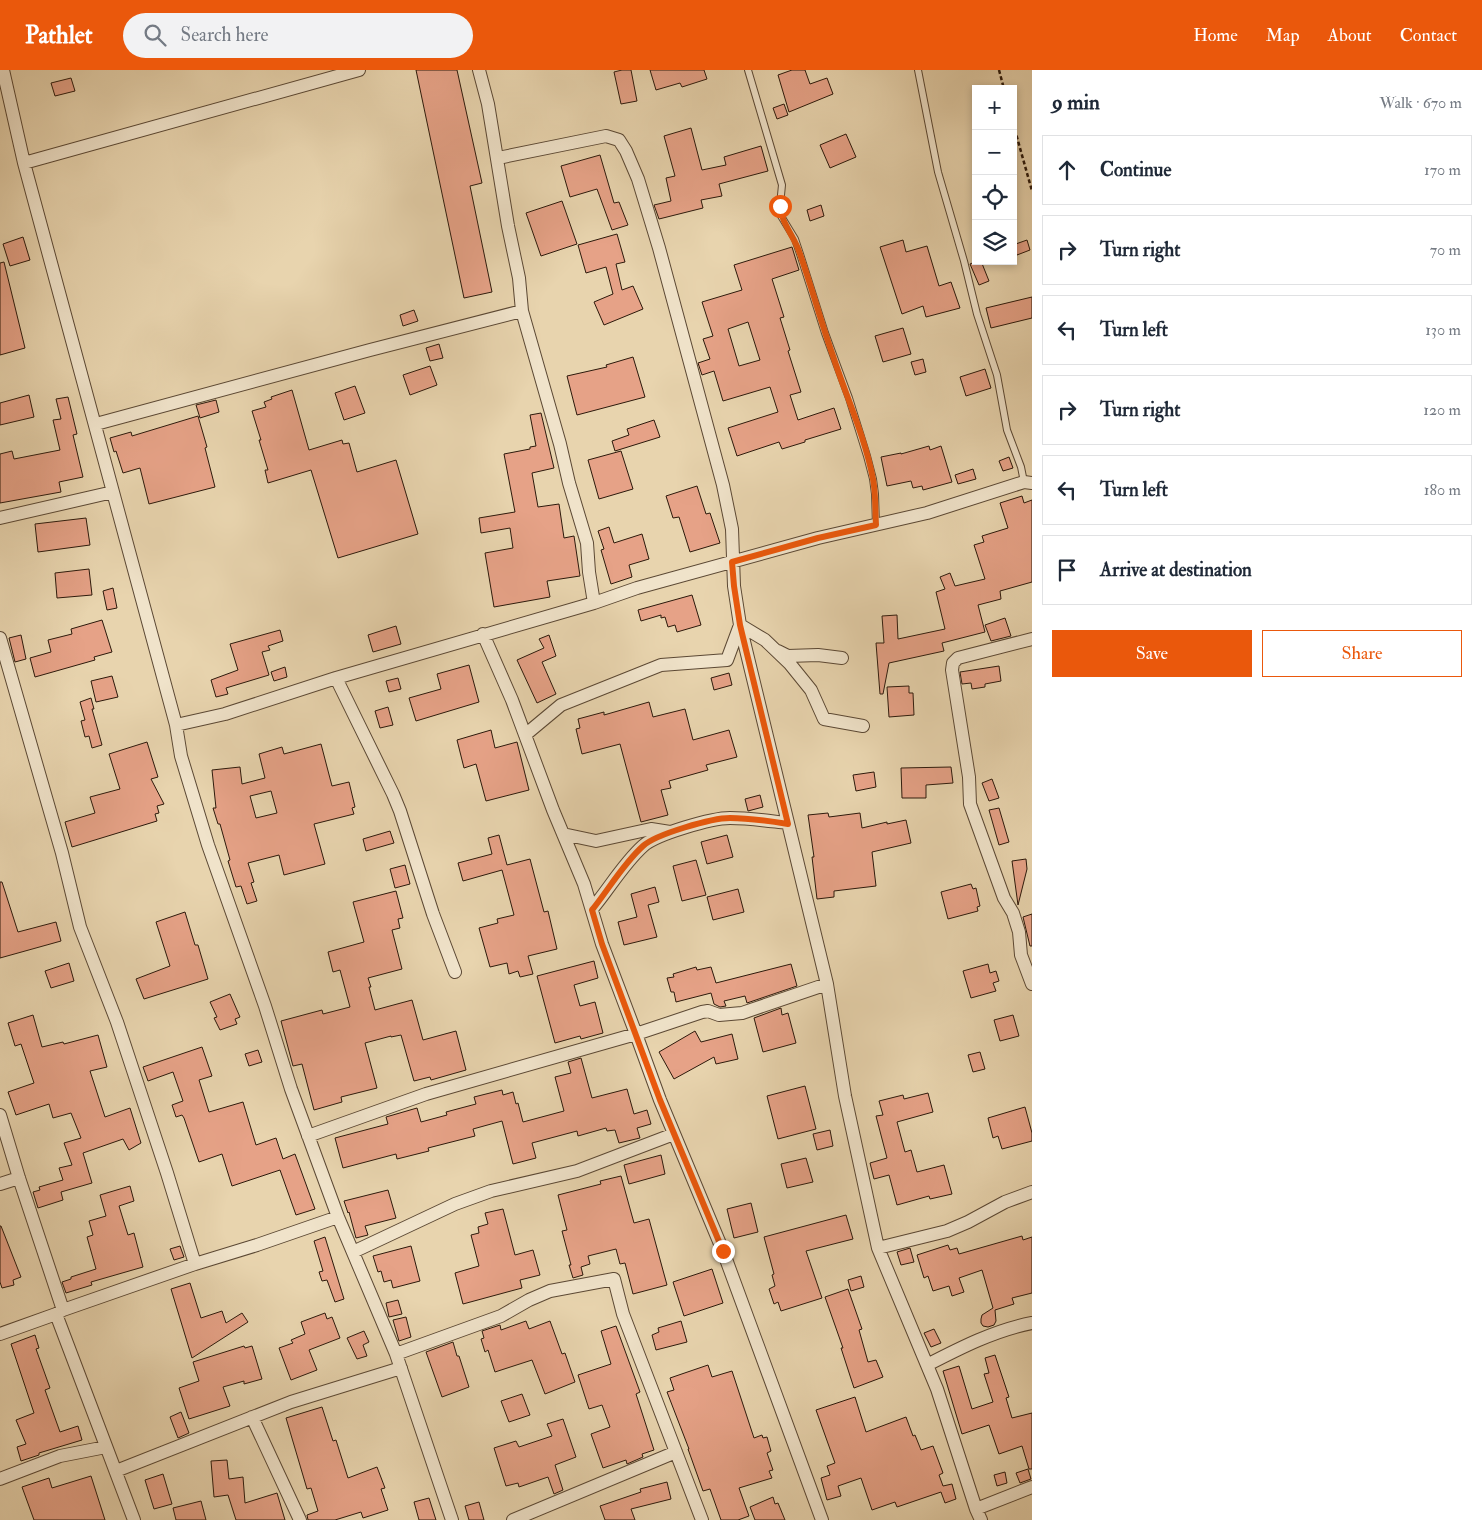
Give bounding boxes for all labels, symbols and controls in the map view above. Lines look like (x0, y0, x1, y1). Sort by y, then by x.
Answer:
search box (123, 13, 473, 58)
text: Pathlet (25, 20, 93, 51)
icon: search (141, 21, 169, 49)
text: Search here (181, 23, 268, 47)
text: Home (1193, 24, 1238, 47)
text: Map (1266, 24, 1300, 47)
text: About (1328, 24, 1372, 47)
text: Contact (1400, 24, 1457, 47)
map controls (972, 85, 1017, 265)
button: + (972, 85, 1017, 130)
text: 9 min (1052, 89, 1100, 116)
text: Walk · 670 m (1380, 93, 1462, 113)
button: − (972, 130, 1017, 175)
icon: ahead (1053, 156, 1081, 184)
text: Continue (1100, 158, 1171, 182)
text: 170 m (1424, 160, 1461, 180)
button: locate (972, 175, 1017, 220)
route start (769, 195, 792, 218)
button: layers (972, 220, 1017, 265)
icon: right (1053, 236, 1081, 264)
text: Turn right (1100, 238, 1180, 262)
text: 70 m (1430, 240, 1461, 260)
icon: left (1053, 316, 1081, 344)
text: Turn left (1100, 318, 1168, 342)
text: 130 m (1425, 320, 1461, 340)
icon: right (1053, 396, 1081, 424)
text: Turn right (1100, 398, 1180, 422)
text: 120 m (1423, 400, 1461, 420)
icon: left (1053, 476, 1081, 504)
text: Turn left (1100, 478, 1168, 502)
text: 180 m (1424, 480, 1461, 500)
icon: arrive (1053, 556, 1081, 584)
text: Arrive at destination (1100, 558, 1252, 582)
button: Save (1052, 630, 1252, 677)
button: Share (1262, 630, 1462, 677)
route end (712, 1240, 735, 1263)

